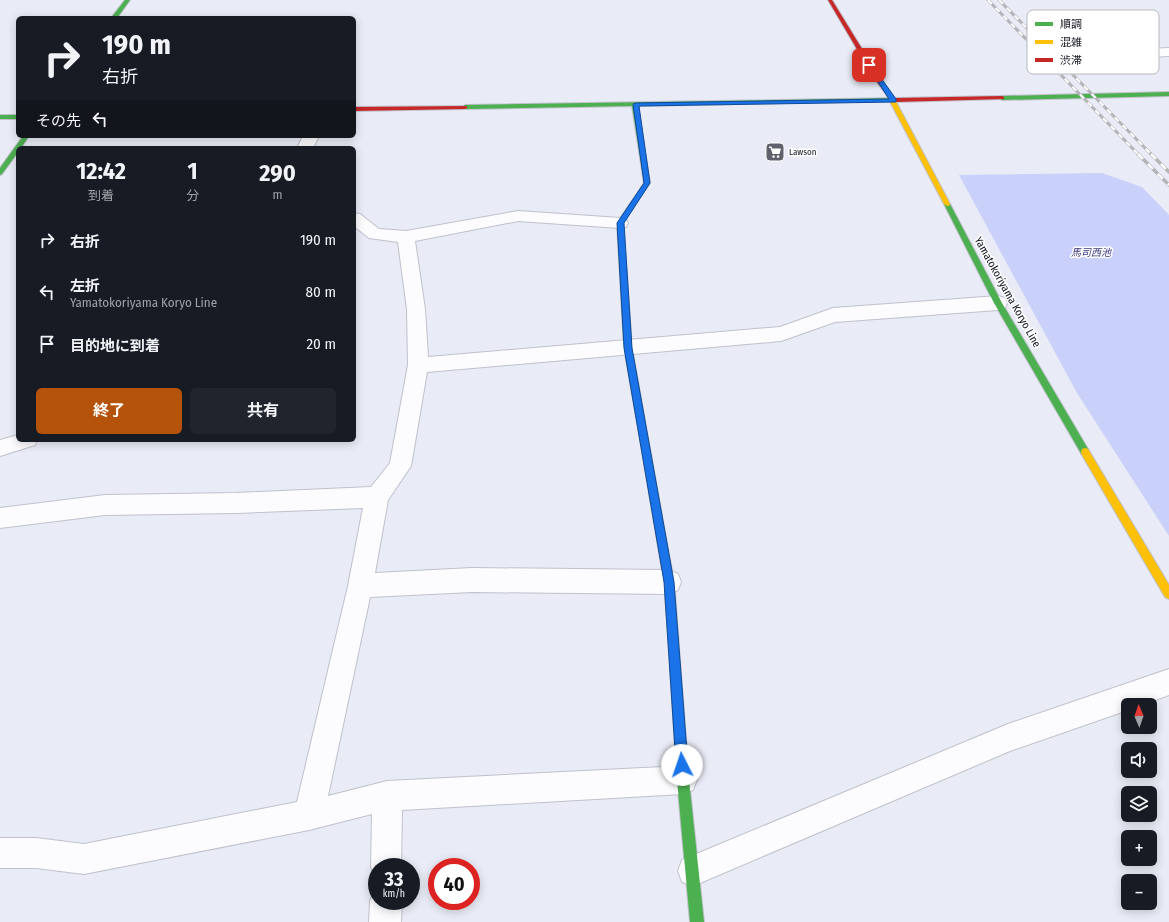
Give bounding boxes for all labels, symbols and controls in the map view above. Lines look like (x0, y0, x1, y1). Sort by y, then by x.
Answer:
legend (1027, 10, 1159, 74)
text: 順調 (1060, 18, 1082, 31)
text: 190 m (102, 28, 171, 61)
icon: right (36, 32, 88, 84)
text: 混雑 (1060, 36, 1082, 49)
pin (852, 48, 886, 82)
icon: arrive (858, 54, 880, 76)
text: 渋滞 (1060, 54, 1082, 67)
text: 右折 (102, 66, 138, 88)
icon: left (89, 108, 111, 130)
text: その先 (36, 112, 81, 130)
supermarket icon: Lawson (764, 141, 786, 163)
place label: Lawson (789, 147, 817, 157)
text: 12:42 (76, 157, 126, 185)
text: 1 (188, 157, 198, 185)
text: 290 (259, 159, 296, 187)
text: m (273, 187, 283, 202)
text: 到着 (88, 188, 114, 203)
text: 分 (186, 188, 199, 203)
icon: right (36, 229, 58, 251)
text: 190 m (300, 231, 336, 249)
text: 右折 (70, 233, 100, 251)
street label: Yamatokoriyama Koryo Line (972, 235, 1043, 350)
water label: 馬司西池 (1071, 247, 1112, 259)
text: 左折 (70, 277, 100, 295)
icon: left (36, 281, 58, 303)
text: 80 m (306, 283, 336, 301)
text: Yamatokoriyama Koryo Line (70, 295, 217, 310)
icon: arrive (36, 333, 58, 355)
text: 20 m (307, 335, 336, 353)
text: 目的地に到着 (70, 337, 160, 355)
button: 終了 (36, 388, 182, 434)
button: 共有 (190, 388, 336, 434)
north arrow (1121, 698, 1157, 734)
map controls (1121, 698, 1157, 910)
button: sound (1121, 742, 1157, 778)
position arrow (661, 744, 703, 786)
button: layers (1121, 786, 1157, 822)
button: + (1121, 830, 1157, 866)
speed limit sign: 40 (428, 858, 480, 910)
text: 33 (385, 867, 403, 891)
button: − (1121, 874, 1157, 910)
text: km/h (383, 888, 405, 900)

